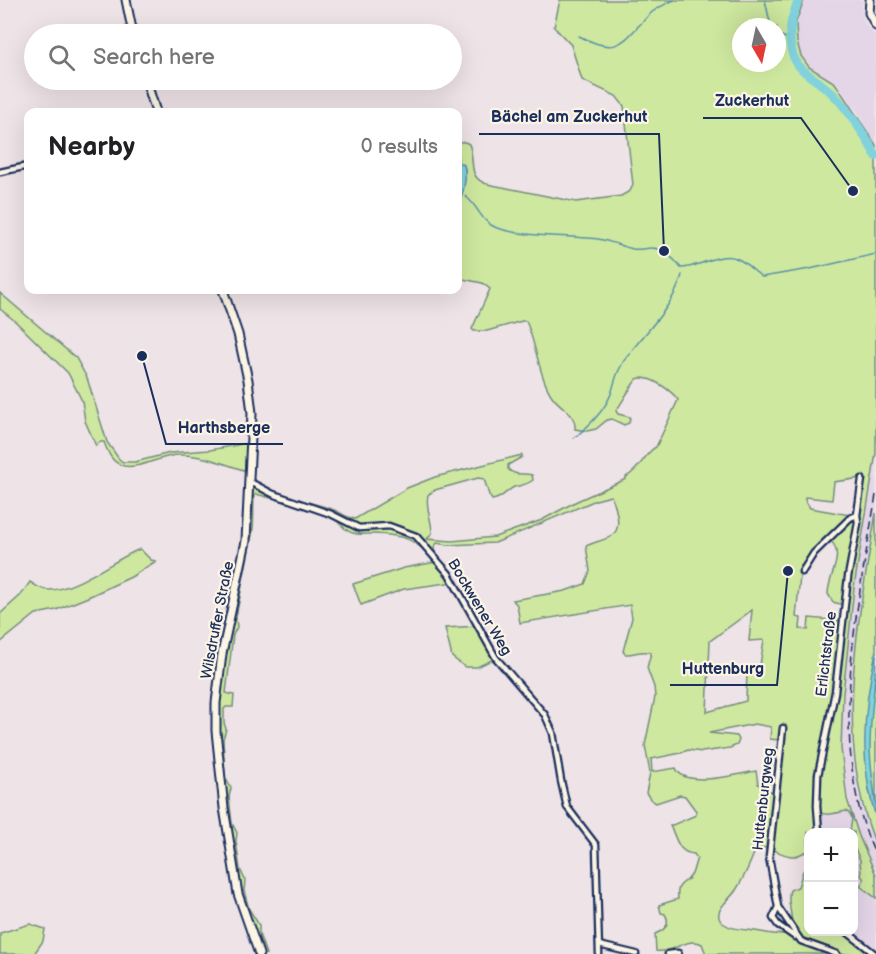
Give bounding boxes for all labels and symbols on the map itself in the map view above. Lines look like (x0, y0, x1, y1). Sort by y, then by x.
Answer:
north arrow (732, 18, 786, 72)
callout: Zuckerhut (703, 84, 801, 118)
text: Zuckerhut (715, 92, 790, 111)
callout: Bächel am Zuckerhut (479, 100, 659, 134)
text: Bächel am Zuckerhut (491, 108, 648, 127)
callout: Harthsberge (166, 410, 283, 444)
text: Harthsberge (178, 419, 270, 438)
street label: Bockwener Weg (443, 555, 516, 659)
street label: Wilsdruffer Straße (197, 559, 238, 681)
street label: Erlichtstraße (812, 610, 841, 698)
callout: Huttenburg (670, 651, 777, 685)
text: Huttenburg (682, 660, 764, 679)
street label: Huttenburgweg (749, 747, 778, 852)

